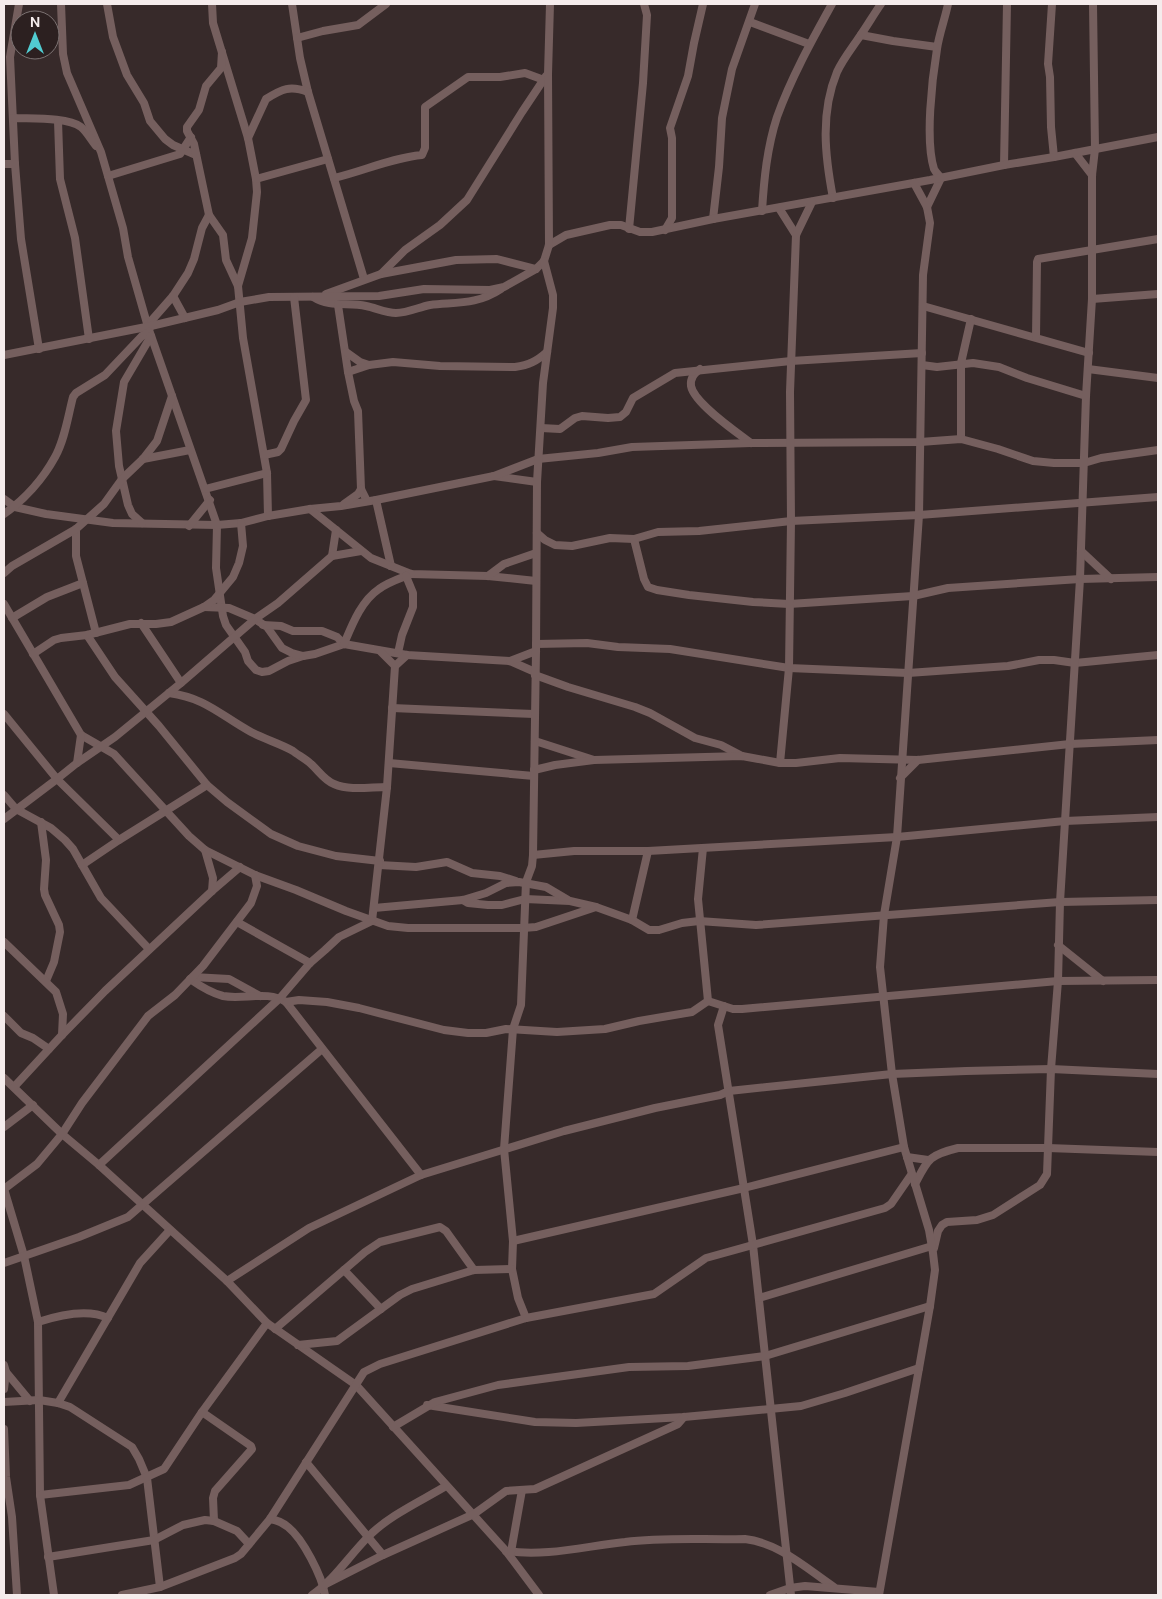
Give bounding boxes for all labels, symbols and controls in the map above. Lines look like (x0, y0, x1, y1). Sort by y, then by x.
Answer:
north arrow (10, 10, 60, 60)
text: N (30, 13, 40, 31)

